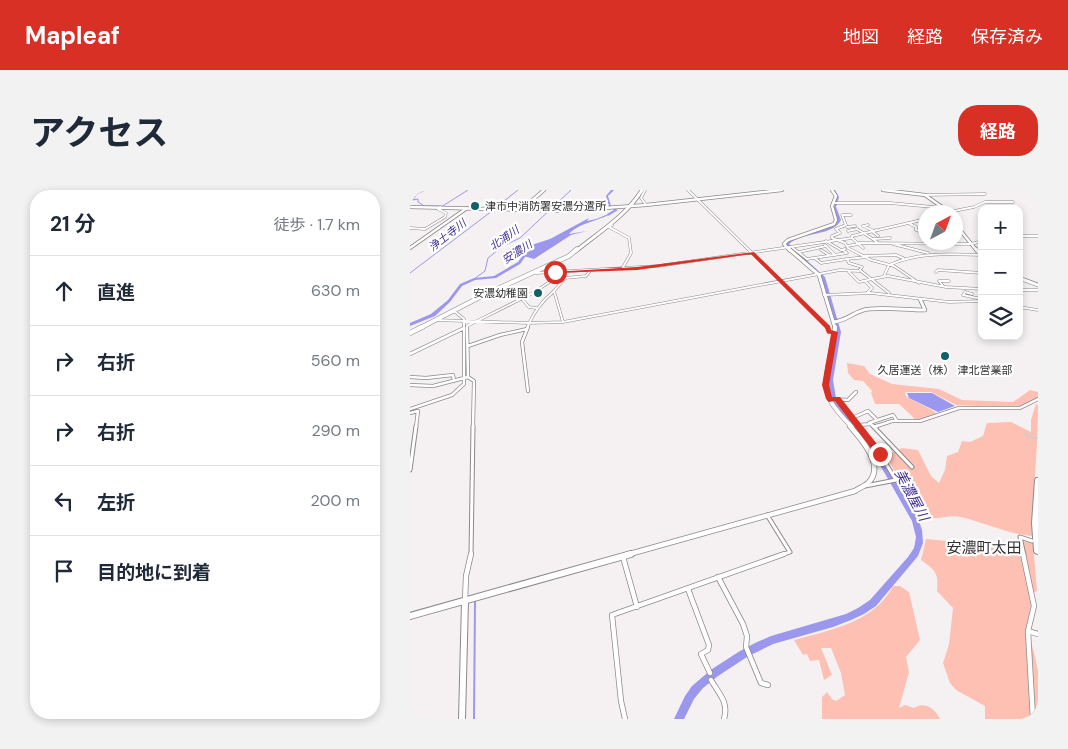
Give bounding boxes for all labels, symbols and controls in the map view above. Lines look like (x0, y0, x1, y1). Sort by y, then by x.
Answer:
text: Mapleaf (25, 20, 120, 51)
text: 地図 (843, 25, 879, 49)
text: 経路 (907, 25, 943, 49)
text: 保存済み (971, 25, 1043, 49)
button: 経路 (958, 105, 1038, 156)
text: アクセス (30, 110, 168, 156)
place label: 津市中消防署安濃分遣所 (485, 199, 607, 213)
marker: 津市中消防署安濃分遣所 (469, 200, 481, 212)
north arrow (918, 205, 963, 250)
map controls (978, 205, 1023, 340)
button: + (978, 205, 1023, 250)
text: 21 分 (50, 210, 96, 238)
text: 徒歩 · 1.7 km (274, 214, 360, 235)
water label: 浄土寺川 (425, 215, 469, 254)
water label: 北浦川 (486, 222, 522, 253)
water label: 安濃川 (499, 237, 535, 267)
button: − (978, 250, 1023, 295)
route start (544, 261, 567, 284)
icon: ahead (50, 277, 78, 305)
text: 直進 (97, 280, 135, 305)
text: 630 m (311, 280, 360, 301)
place label: 安濃幼稚園 (473, 286, 528, 300)
marker: 安濃幼稚園 (532, 287, 544, 299)
button: layers (978, 295, 1023, 340)
icon: right (50, 347, 78, 375)
text: 右折 (97, 350, 135, 375)
text: 560 m (311, 350, 360, 371)
marker: 久居運送（株） 津北営業部 (939, 350, 951, 362)
place label: 久居運送（株） 津北営業部 (878, 363, 1012, 377)
icon: right (50, 417, 78, 445)
text: 右折 (97, 420, 135, 445)
text: 290 m (311, 420, 360, 441)
route end (869, 443, 892, 466)
water label: 美濃屋川 (891, 466, 934, 526)
icon: left (50, 487, 78, 515)
text: 左折 (97, 490, 135, 515)
text: 200 m (311, 490, 360, 511)
district label: 安濃町太田 (946, 538, 1022, 558)
icon: arrive (50, 557, 78, 585)
text: 目的地に到着 (97, 560, 211, 585)

